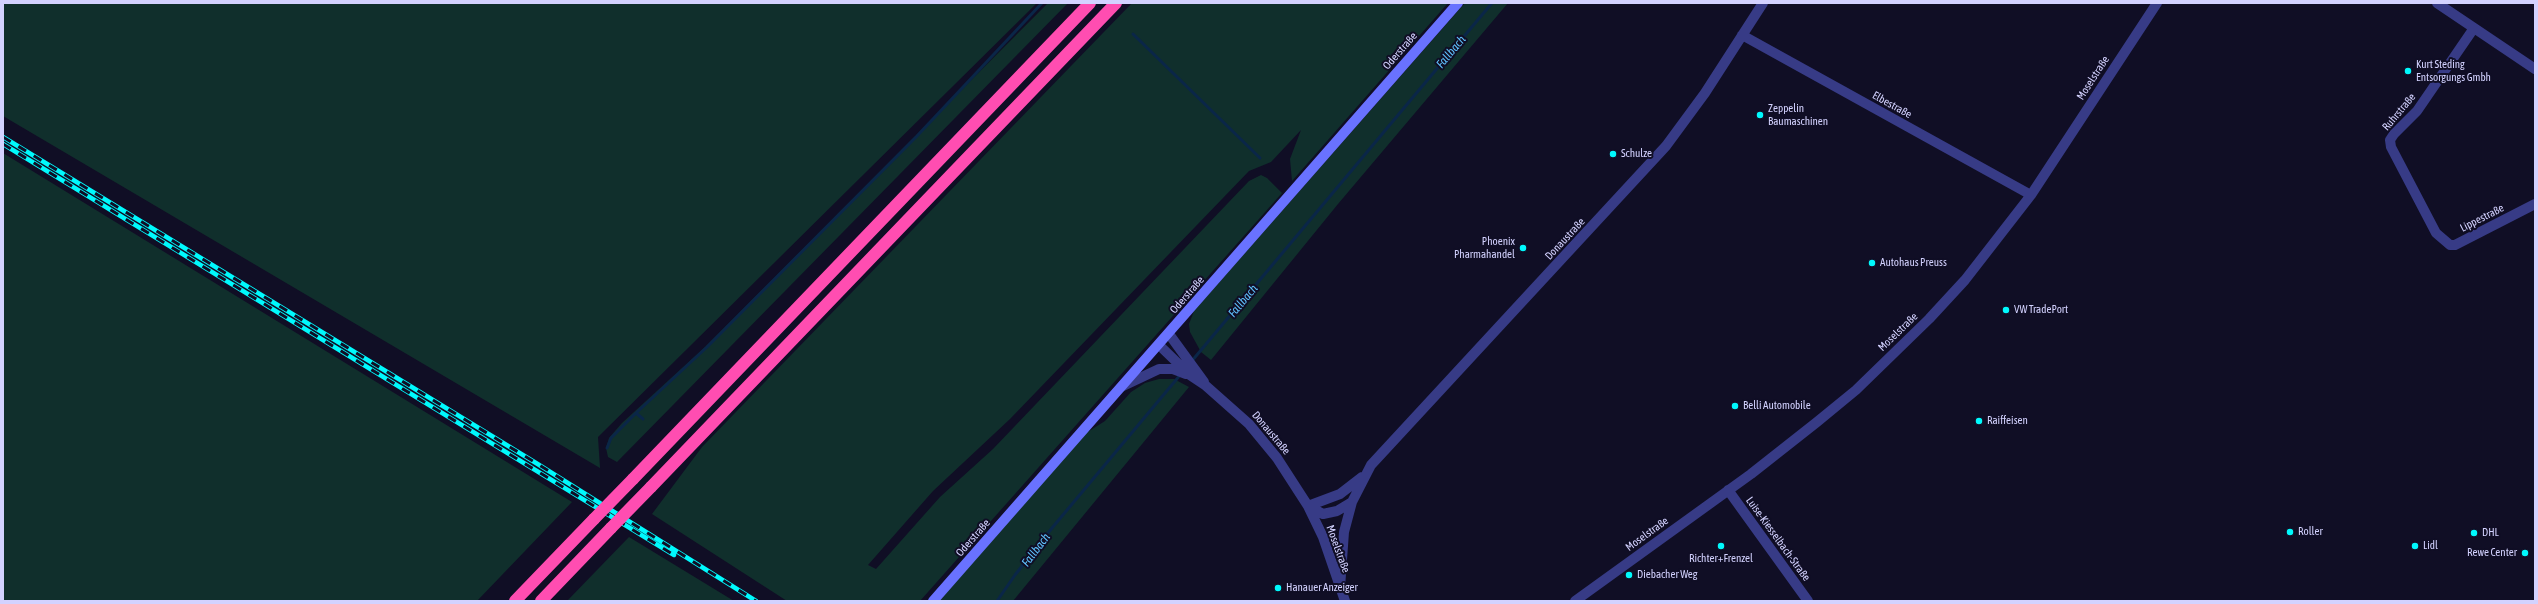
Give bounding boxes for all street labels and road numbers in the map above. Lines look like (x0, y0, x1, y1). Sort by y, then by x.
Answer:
street label: Oderstraße (1380, 30, 1420, 72)
street label: Moselstraße (2074, 54, 2112, 102)
street label: Elbestraße (1870, 89, 1914, 121)
street label: Ruhrstraße (2380, 91, 2418, 133)
street label: Lippestraße (2458, 201, 2506, 235)
street label: Donaustraße (1542, 215, 1588, 263)
street label: Oderstraße (1167, 274, 1207, 316)
street label: Moselstraße (1876, 310, 1920, 354)
street label: Donaustraße (1249, 409, 1293, 457)
street label: Luise-Kiesselbach-Straße (1743, 494, 1813, 584)
street label: Moselstraße (1623, 514, 1671, 554)
street label: Oderstraße (953, 517, 993, 559)
street label: Moselstraße (1323, 523, 1353, 575)

